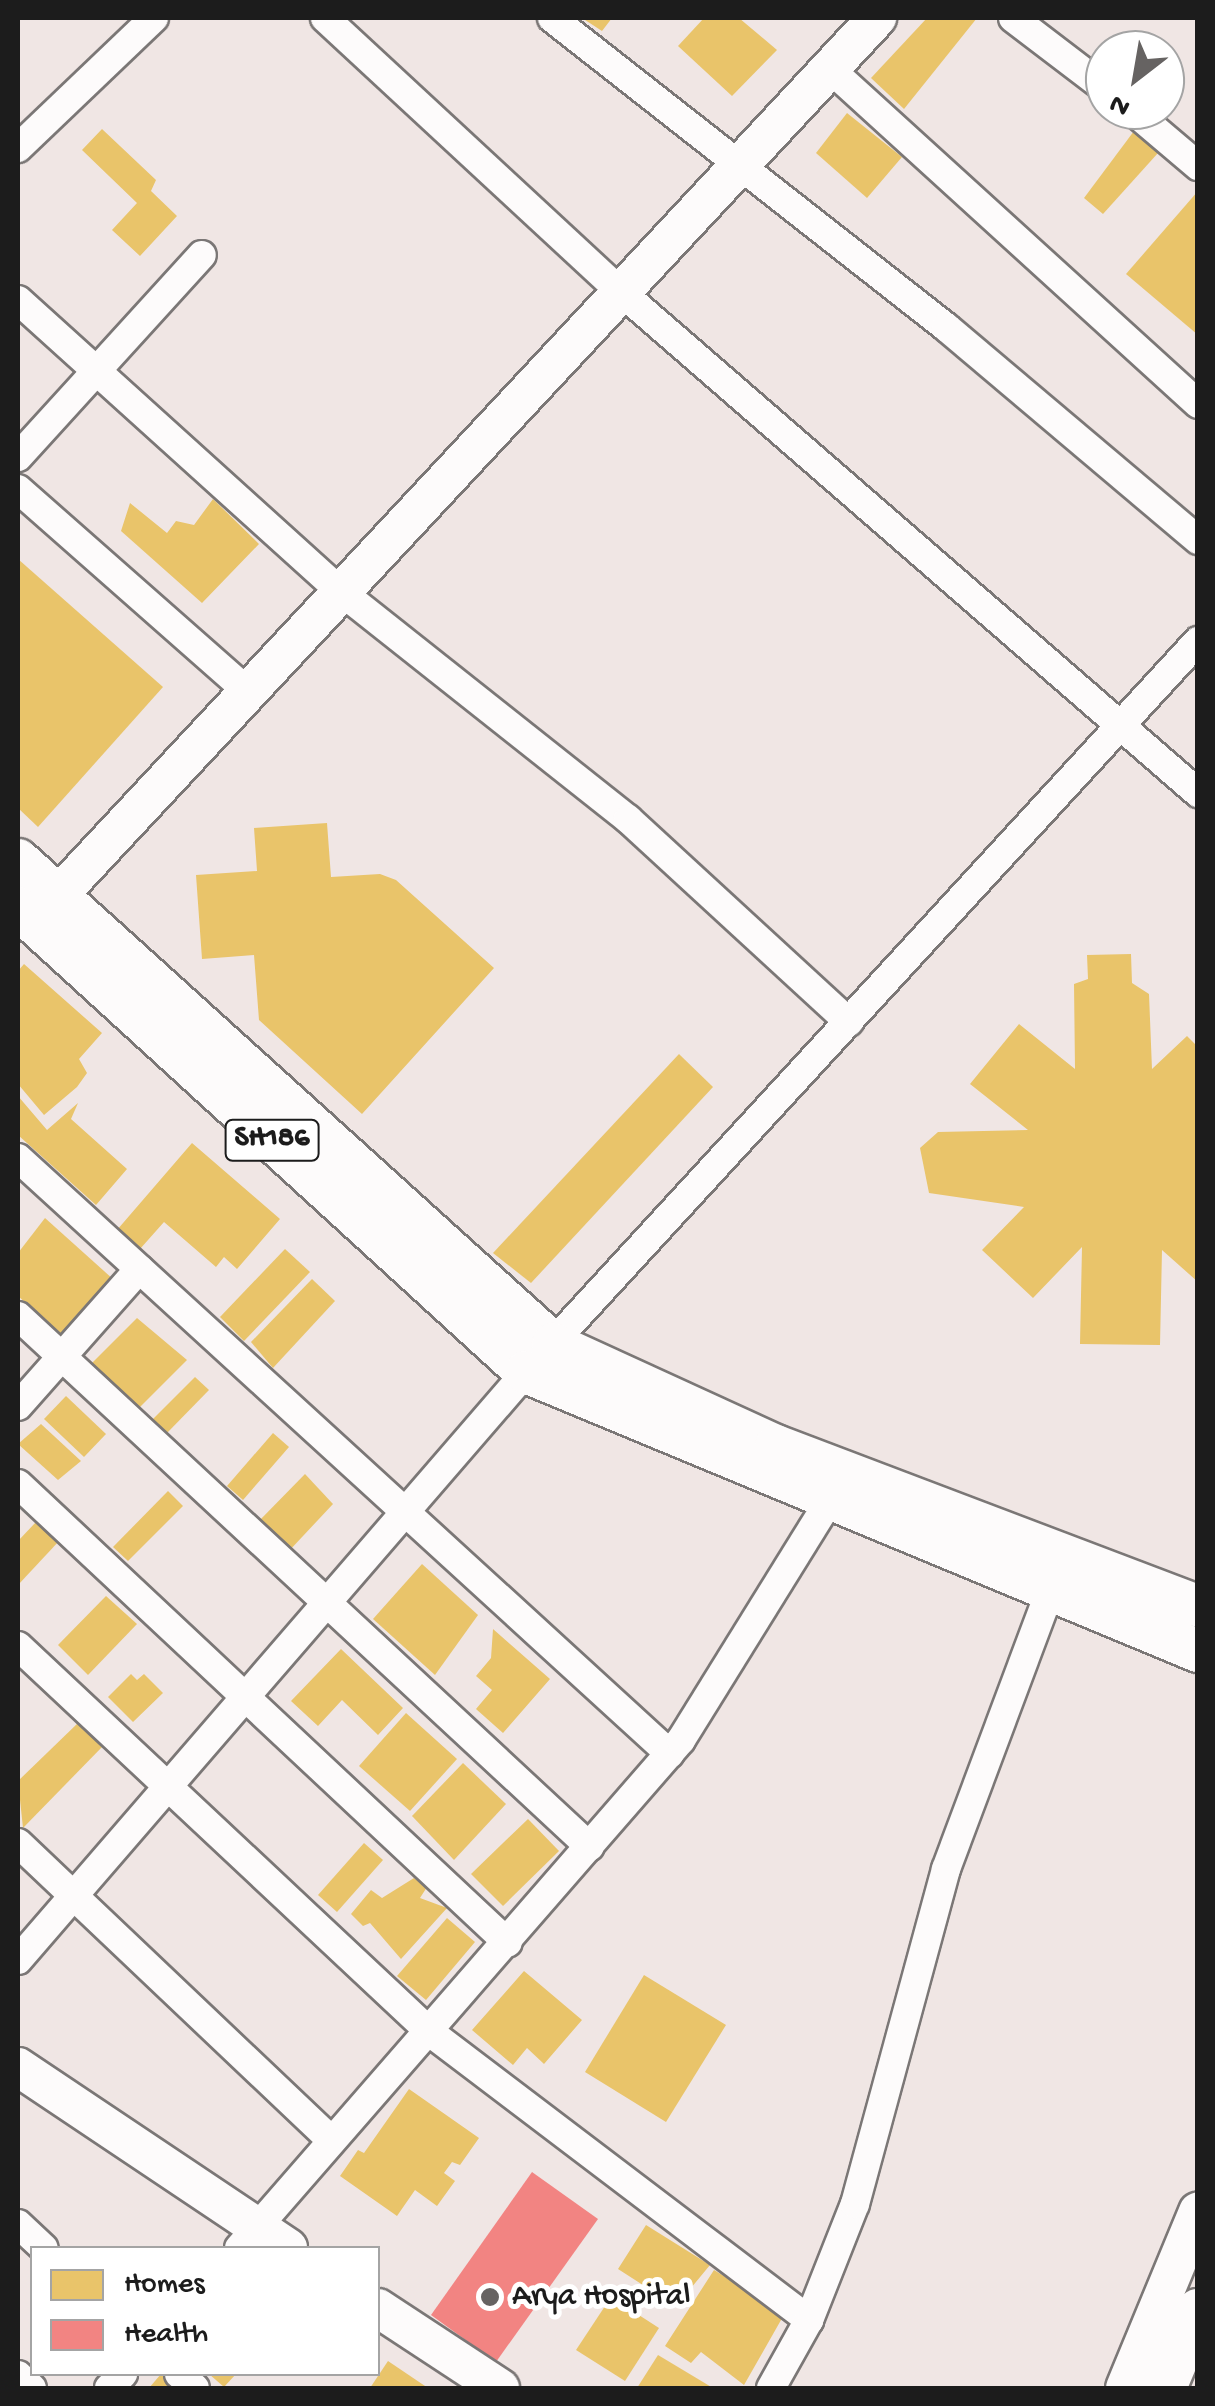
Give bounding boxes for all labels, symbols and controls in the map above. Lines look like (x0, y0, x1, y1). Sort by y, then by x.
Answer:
north arrow (1085, 30, 1185, 130)
text: N (1104, 86, 1137, 123)
road number: SH186 (224, 1115, 320, 1165)
legend (30, 2246, 380, 2376)
text: Homes (124, 2268, 205, 2303)
place label: Arya Hospital (512, 2278, 691, 2316)
marker: Arya Hospital (477, 2284, 503, 2310)
text: Health (124, 2318, 208, 2353)

